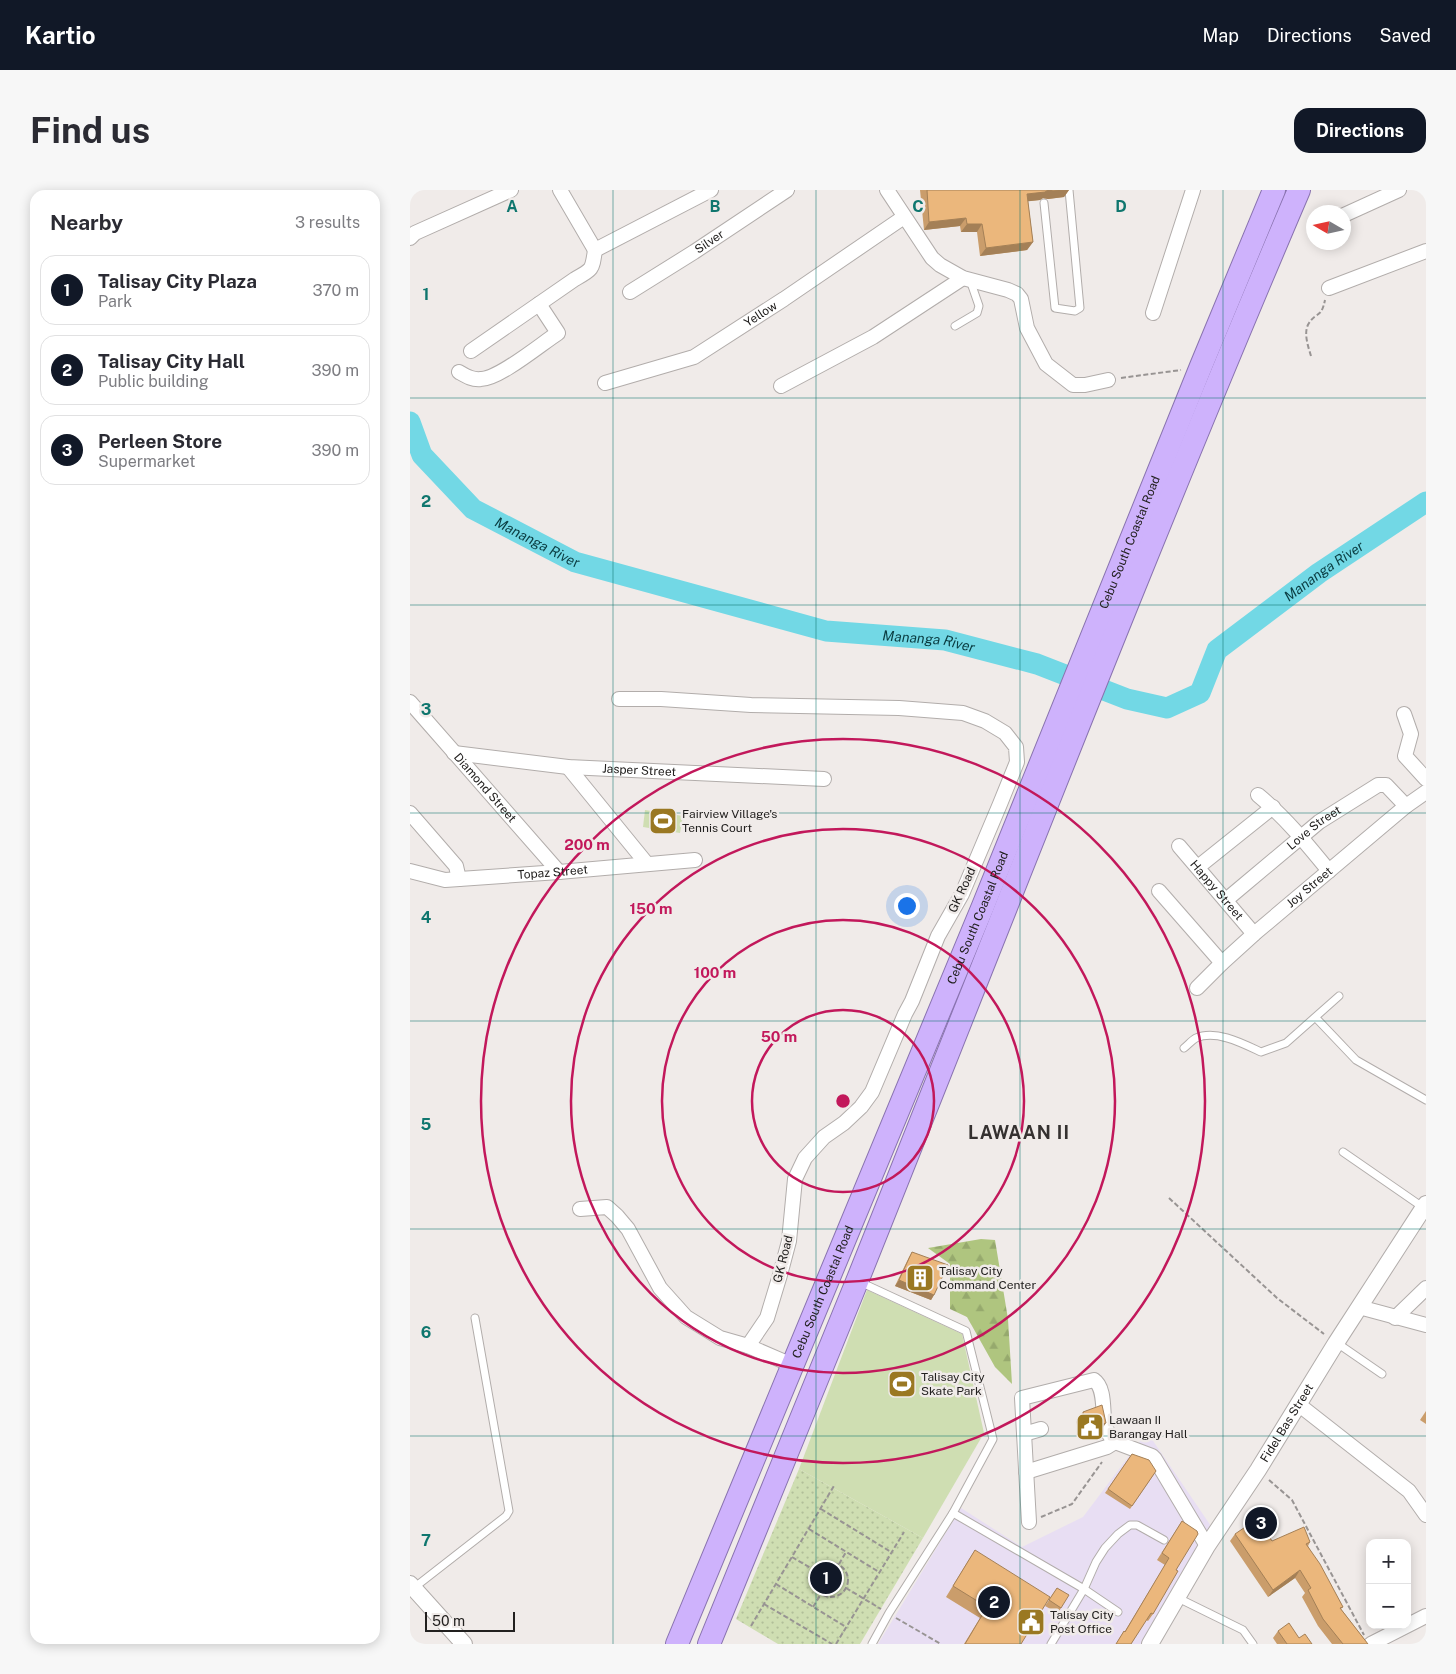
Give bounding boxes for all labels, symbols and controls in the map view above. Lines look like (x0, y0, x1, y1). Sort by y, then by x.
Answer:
text: Kartio (25, 21, 96, 49)
text: Map (1202, 25, 1239, 46)
text: Directions (1267, 25, 1352, 46)
text: Saved (1380, 25, 1431, 46)
button: Directions (1294, 108, 1426, 153)
text: Find us (30, 110, 150, 151)
text: A (506, 197, 518, 216)
text: B (710, 197, 721, 216)
text: C (912, 197, 924, 216)
text: D (1115, 197, 1127, 216)
north arrow (1306, 205, 1351, 250)
text: Nearby (50, 210, 123, 235)
text: 3 results (295, 213, 360, 232)
street label: Silver (692, 227, 727, 256)
text: Talisay City Plaza (98, 270, 257, 292)
text: 1 (64, 281, 70, 300)
text: 370 m (312, 281, 359, 300)
text: 1 (423, 285, 429, 304)
text: Park (98, 292, 132, 311)
street label: Yellow (742, 298, 780, 330)
text: Talisay City Hall (98, 350, 245, 372)
text: 2 (62, 361, 72, 380)
text: 390 m (312, 361, 359, 380)
text: Public building (98, 372, 209, 391)
text: Perleen Store (98, 430, 222, 452)
text: 3 (62, 441, 72, 460)
text: 390 m (312, 441, 359, 460)
text: Supermarket (98, 452, 195, 471)
street label: Cebu South Coastal Road (1097, 474, 1163, 611)
text: 2 (421, 492, 431, 511)
water label: Mananga River (492, 514, 582, 571)
water label: Mananga River (1281, 537, 1367, 604)
water label: Mananga River (882, 627, 977, 656)
text: 3 (421, 700, 431, 719)
street label: Diamond Street (451, 750, 519, 825)
street label: Jasper Street (602, 762, 677, 779)
street label: Love Street (1284, 803, 1344, 853)
sports icon: Fairview Village's Tennis Court (648, 806, 678, 836)
place label: Fairview Village's Tennis Court (682, 807, 777, 835)
text: 200 m (564, 836, 610, 853)
street label: Cebu South Coastal Road (944, 849, 1011, 986)
street label: Happy Street (1187, 857, 1246, 923)
street label: Topaz Street (517, 862, 589, 882)
street label: Joy Street (1284, 864, 1336, 911)
street label: GK Road (945, 865, 979, 915)
your location (894, 893, 920, 919)
text: 150 m (629, 900, 673, 917)
text: 4 (421, 908, 432, 927)
text: 100 m (694, 964, 736, 981)
text: 50 m (761, 1028, 797, 1045)
centre of rings (834, 1092, 852, 1110)
text: 5 (421, 1115, 432, 1134)
district label: LAWAAN II (968, 1122, 1070, 1143)
street label: Cebu South Coastal Road (789, 1224, 857, 1360)
street label: GK Road (770, 1234, 796, 1284)
building icon: Talisay City Command Center (905, 1263, 935, 1293)
place label: Talisay City Command Center (939, 1264, 1036, 1292)
text: 6 (421, 1323, 431, 1342)
sports icon: Talisay City Skate Park (887, 1369, 917, 1399)
place label: Talisay City Skate Park (921, 1370, 985, 1398)
street label: Fidel Bas Street (1257, 1381, 1316, 1465)
public building icon: Lawaan II Barangay Hall (1075, 1412, 1105, 1442)
place label: Lawaan II Barangay Hall (1109, 1413, 1188, 1441)
pin: 3 (1245, 1504, 1277, 1542)
text: 7 (421, 1531, 431, 1550)
map controls (1366, 1539, 1411, 1629)
button: + (1366, 1539, 1411, 1584)
pin: 1 (810, 1559, 842, 1597)
pin: 2 (978, 1583, 1010, 1621)
button: − (1366, 1584, 1411, 1629)
public building icon: Talisay City Post Office (1016, 1607, 1046, 1637)
place label: Talisay City Post Office (1050, 1608, 1114, 1636)
scale bar (425, 1609, 515, 1632)
text: 50 m (432, 1613, 465, 1629)

